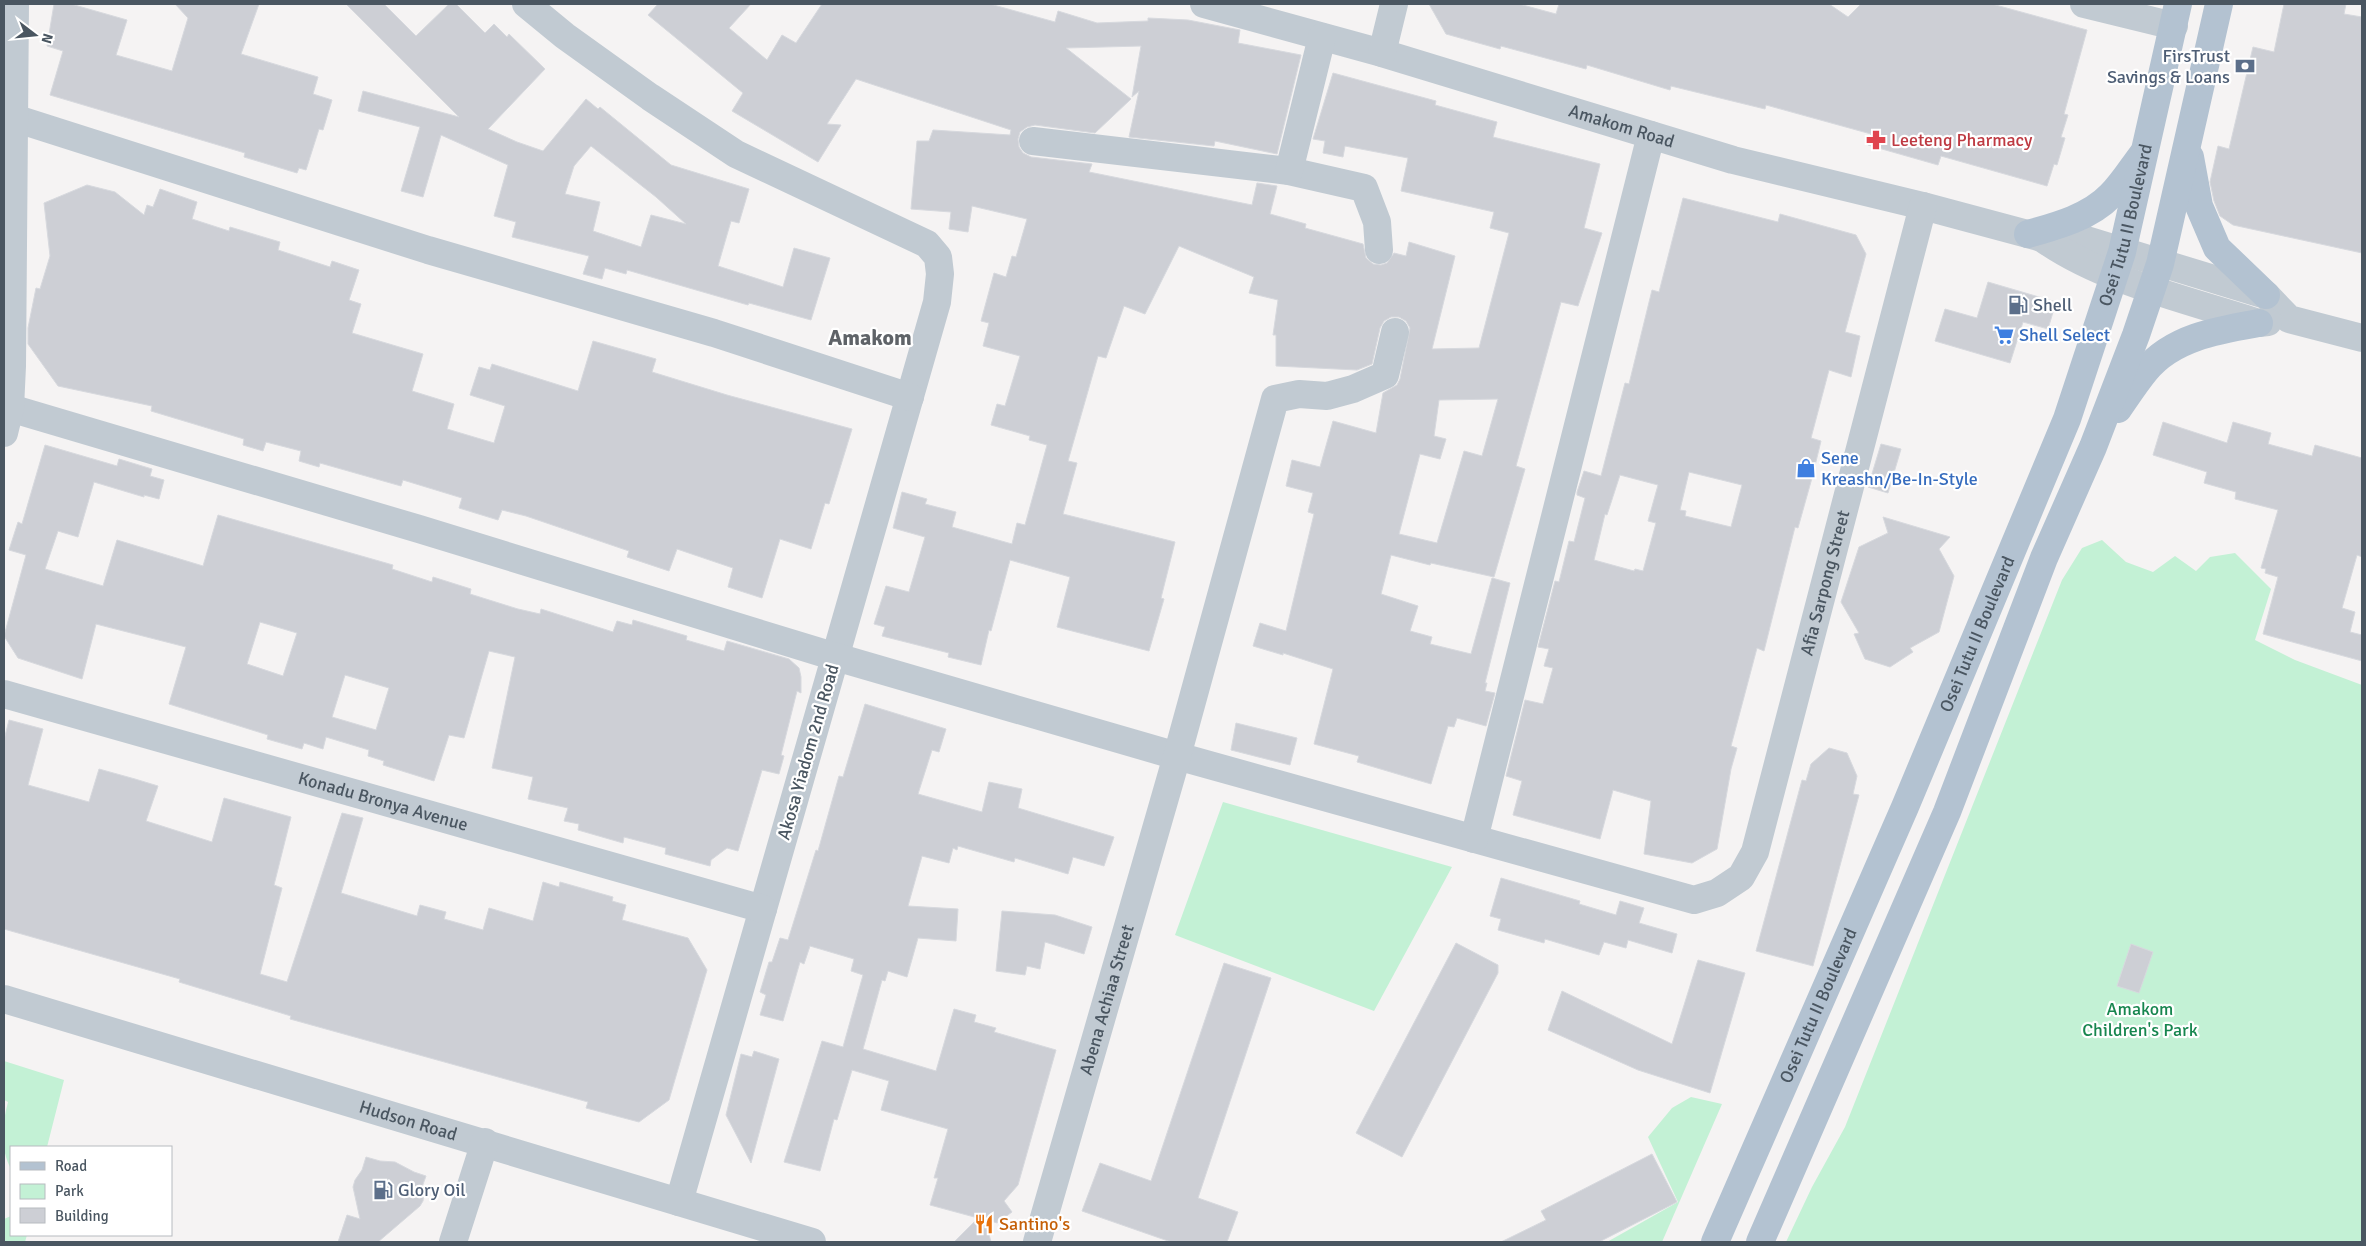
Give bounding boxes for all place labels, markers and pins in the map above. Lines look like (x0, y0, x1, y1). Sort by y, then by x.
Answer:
place label: FirsTrust Savings & Loans (2107, 45, 2230, 88)
bank icon: FirsTrust Savings & Loans (2234, 55, 2256, 77)
pharmacy icon: Leeteng Pharmacy (1865, 129, 1887, 151)
place label: Leeteng Pharmacy (1891, 129, 2033, 151)
fuel station icon: Shell (2007, 294, 2029, 316)
place label: Shell (2033, 294, 2072, 316)
supermarket icon: Shell Select (1993, 324, 2015, 346)
place label: Shell Select (2019, 324, 2110, 346)
place label: Sene Kreashn/Be-In-Style (1821, 447, 1978, 490)
shop icon: Sene Kreashn/Be-In-Style (1795, 457, 1817, 479)
fuel station icon: Glory Oil (372, 1179, 394, 1201)
place label: Glory Oil (398, 1179, 466, 1201)
restaurant icon: Santino's (973, 1213, 995, 1235)
place label: Santino's (999, 1213, 1070, 1235)

